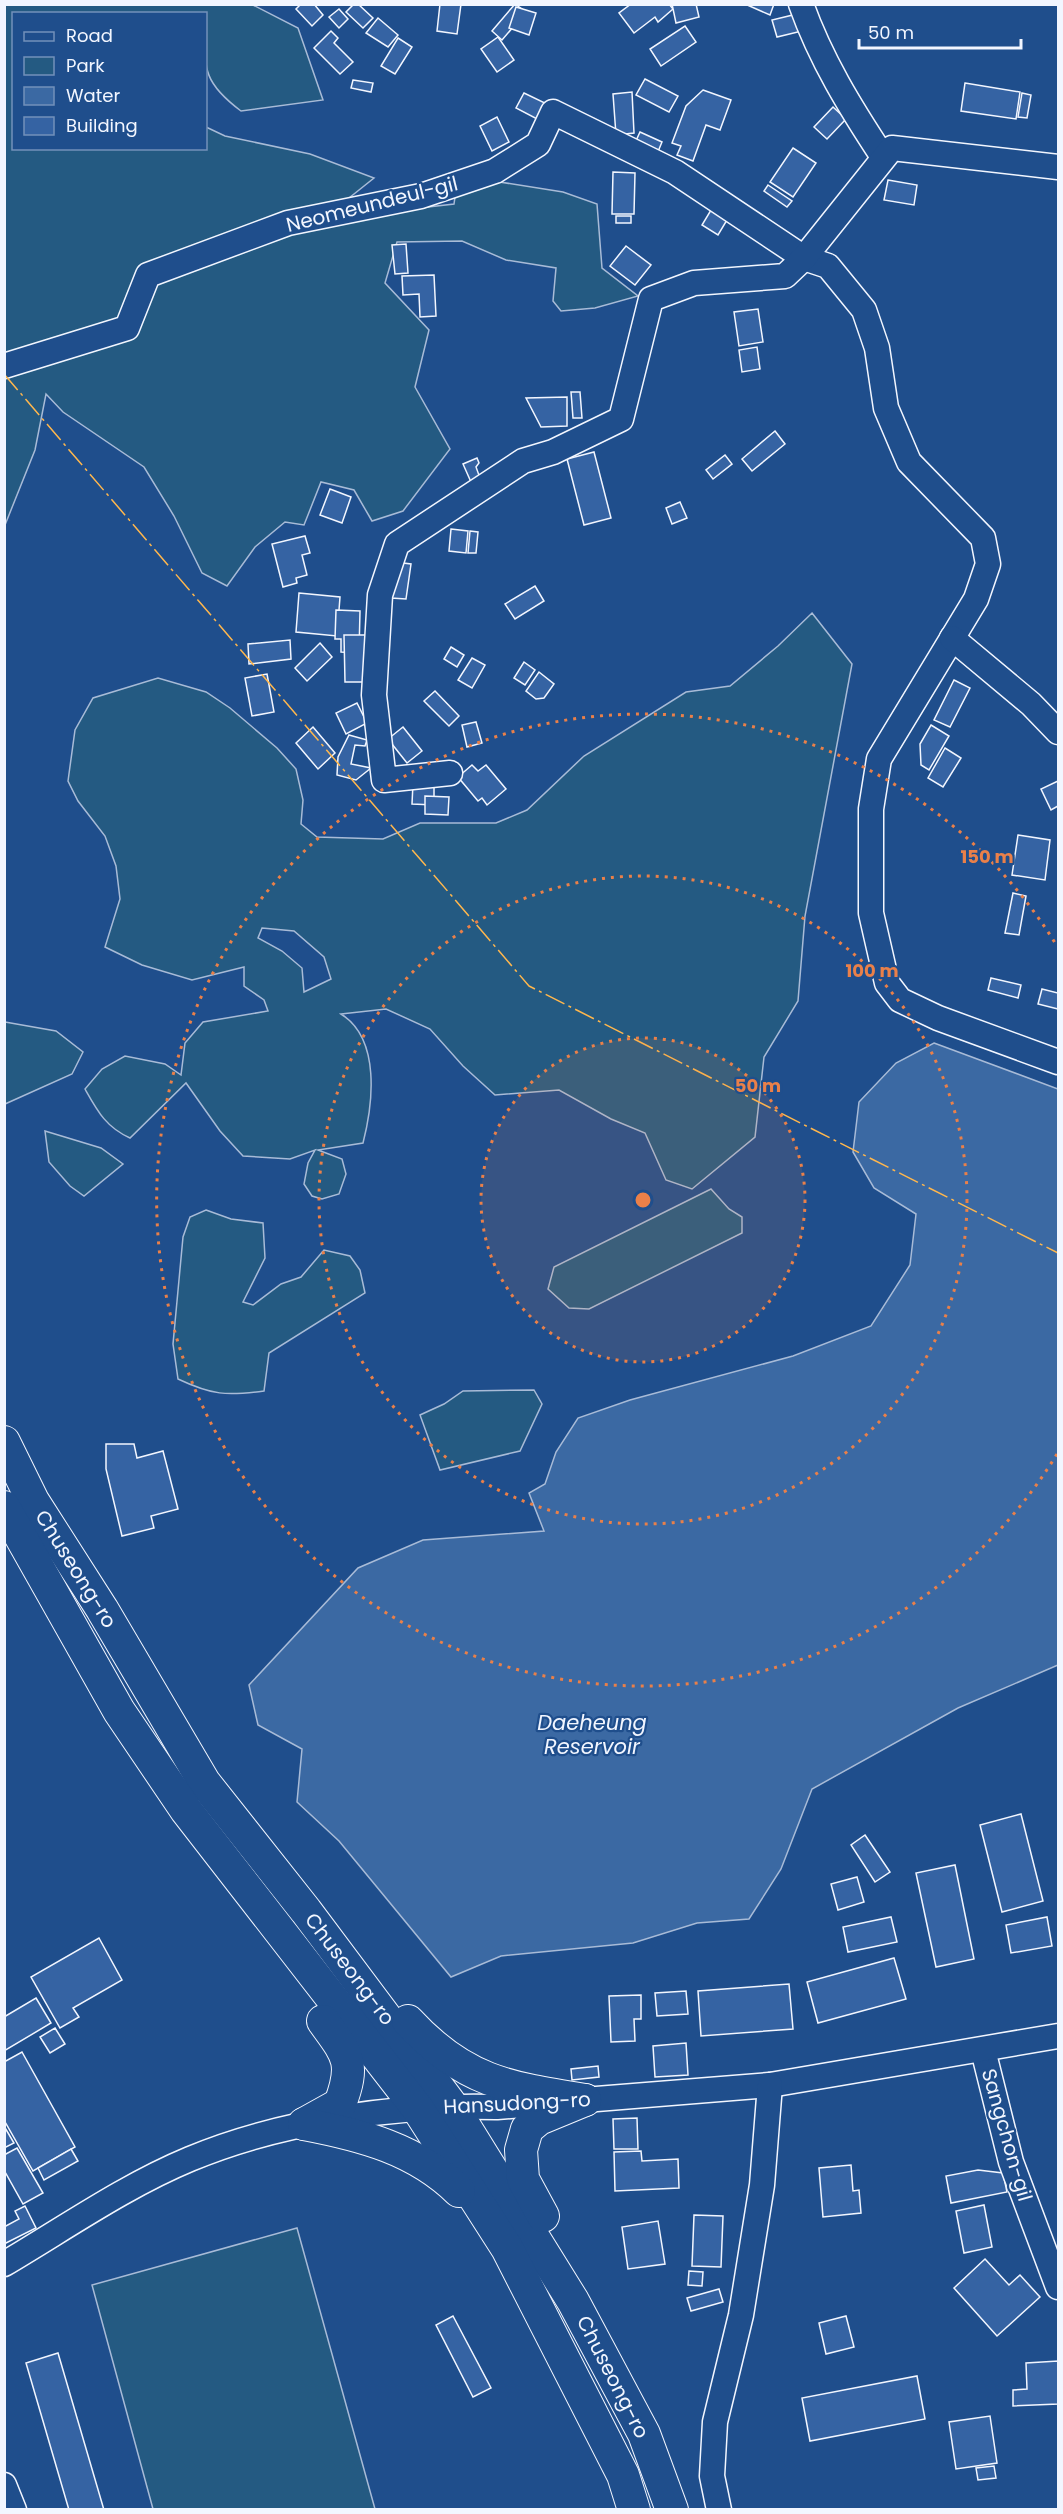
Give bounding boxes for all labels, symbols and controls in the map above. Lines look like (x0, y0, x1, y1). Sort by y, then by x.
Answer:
legend (12, 12, 207, 150)
scale bar (859, 12, 1021, 50)
text: 50 m (868, 20, 914, 45)
text: Road (66, 23, 113, 48)
text: Park (66, 53, 105, 78)
text: Water (66, 83, 120, 108)
text: Building (66, 113, 138, 138)
street label: Neomeundeul-gil (283, 169, 461, 239)
text: 150 m (960, 844, 1014, 869)
text: 100 m (845, 958, 899, 983)
text: 50 m (735, 1073, 781, 1098)
centre of rings (633, 1190, 653, 1210)
street label: Chuseong-ro (29, 1505, 123, 1633)
water label: Daeheung Reservoir (537, 1708, 647, 1761)
street label: Chuseong-ro (298, 1907, 402, 2031)
street label: Sangchon-gil (975, 2066, 1039, 2204)
street label: Hansudong-ro (443, 2085, 591, 2121)
street label: Chuseong-ro (570, 2311, 656, 2443)

